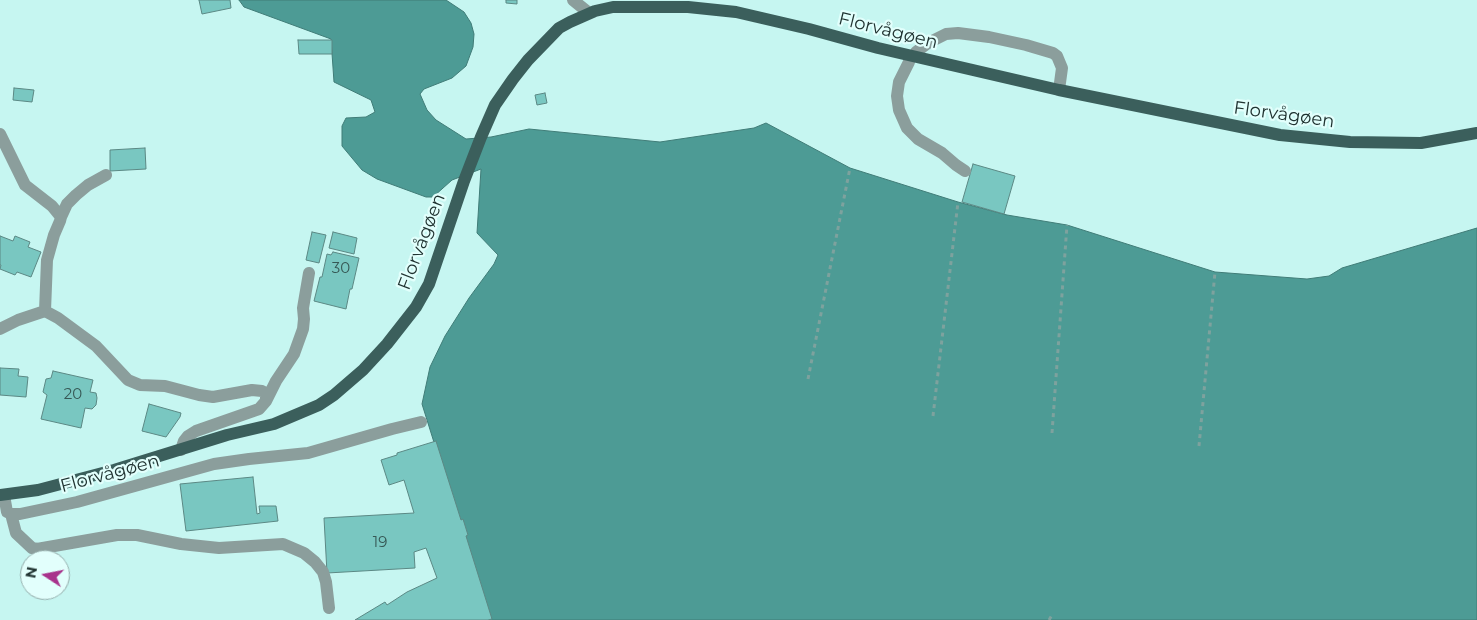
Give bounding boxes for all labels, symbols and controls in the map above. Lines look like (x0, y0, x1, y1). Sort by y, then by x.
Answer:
street label: Florvågøen (836, 8, 940, 54)
street label: Florvågøen (1232, 97, 1336, 133)
street label: Florvågøen (394, 191, 450, 293)
house number: 30 (332, 260, 350, 278)
house number: 20 (64, 386, 82, 404)
street label: Florvågøen (58, 450, 162, 498)
house number: 19 (373, 534, 387, 552)
north arrow (20, 550, 70, 600)
text: N (21, 565, 41, 580)

